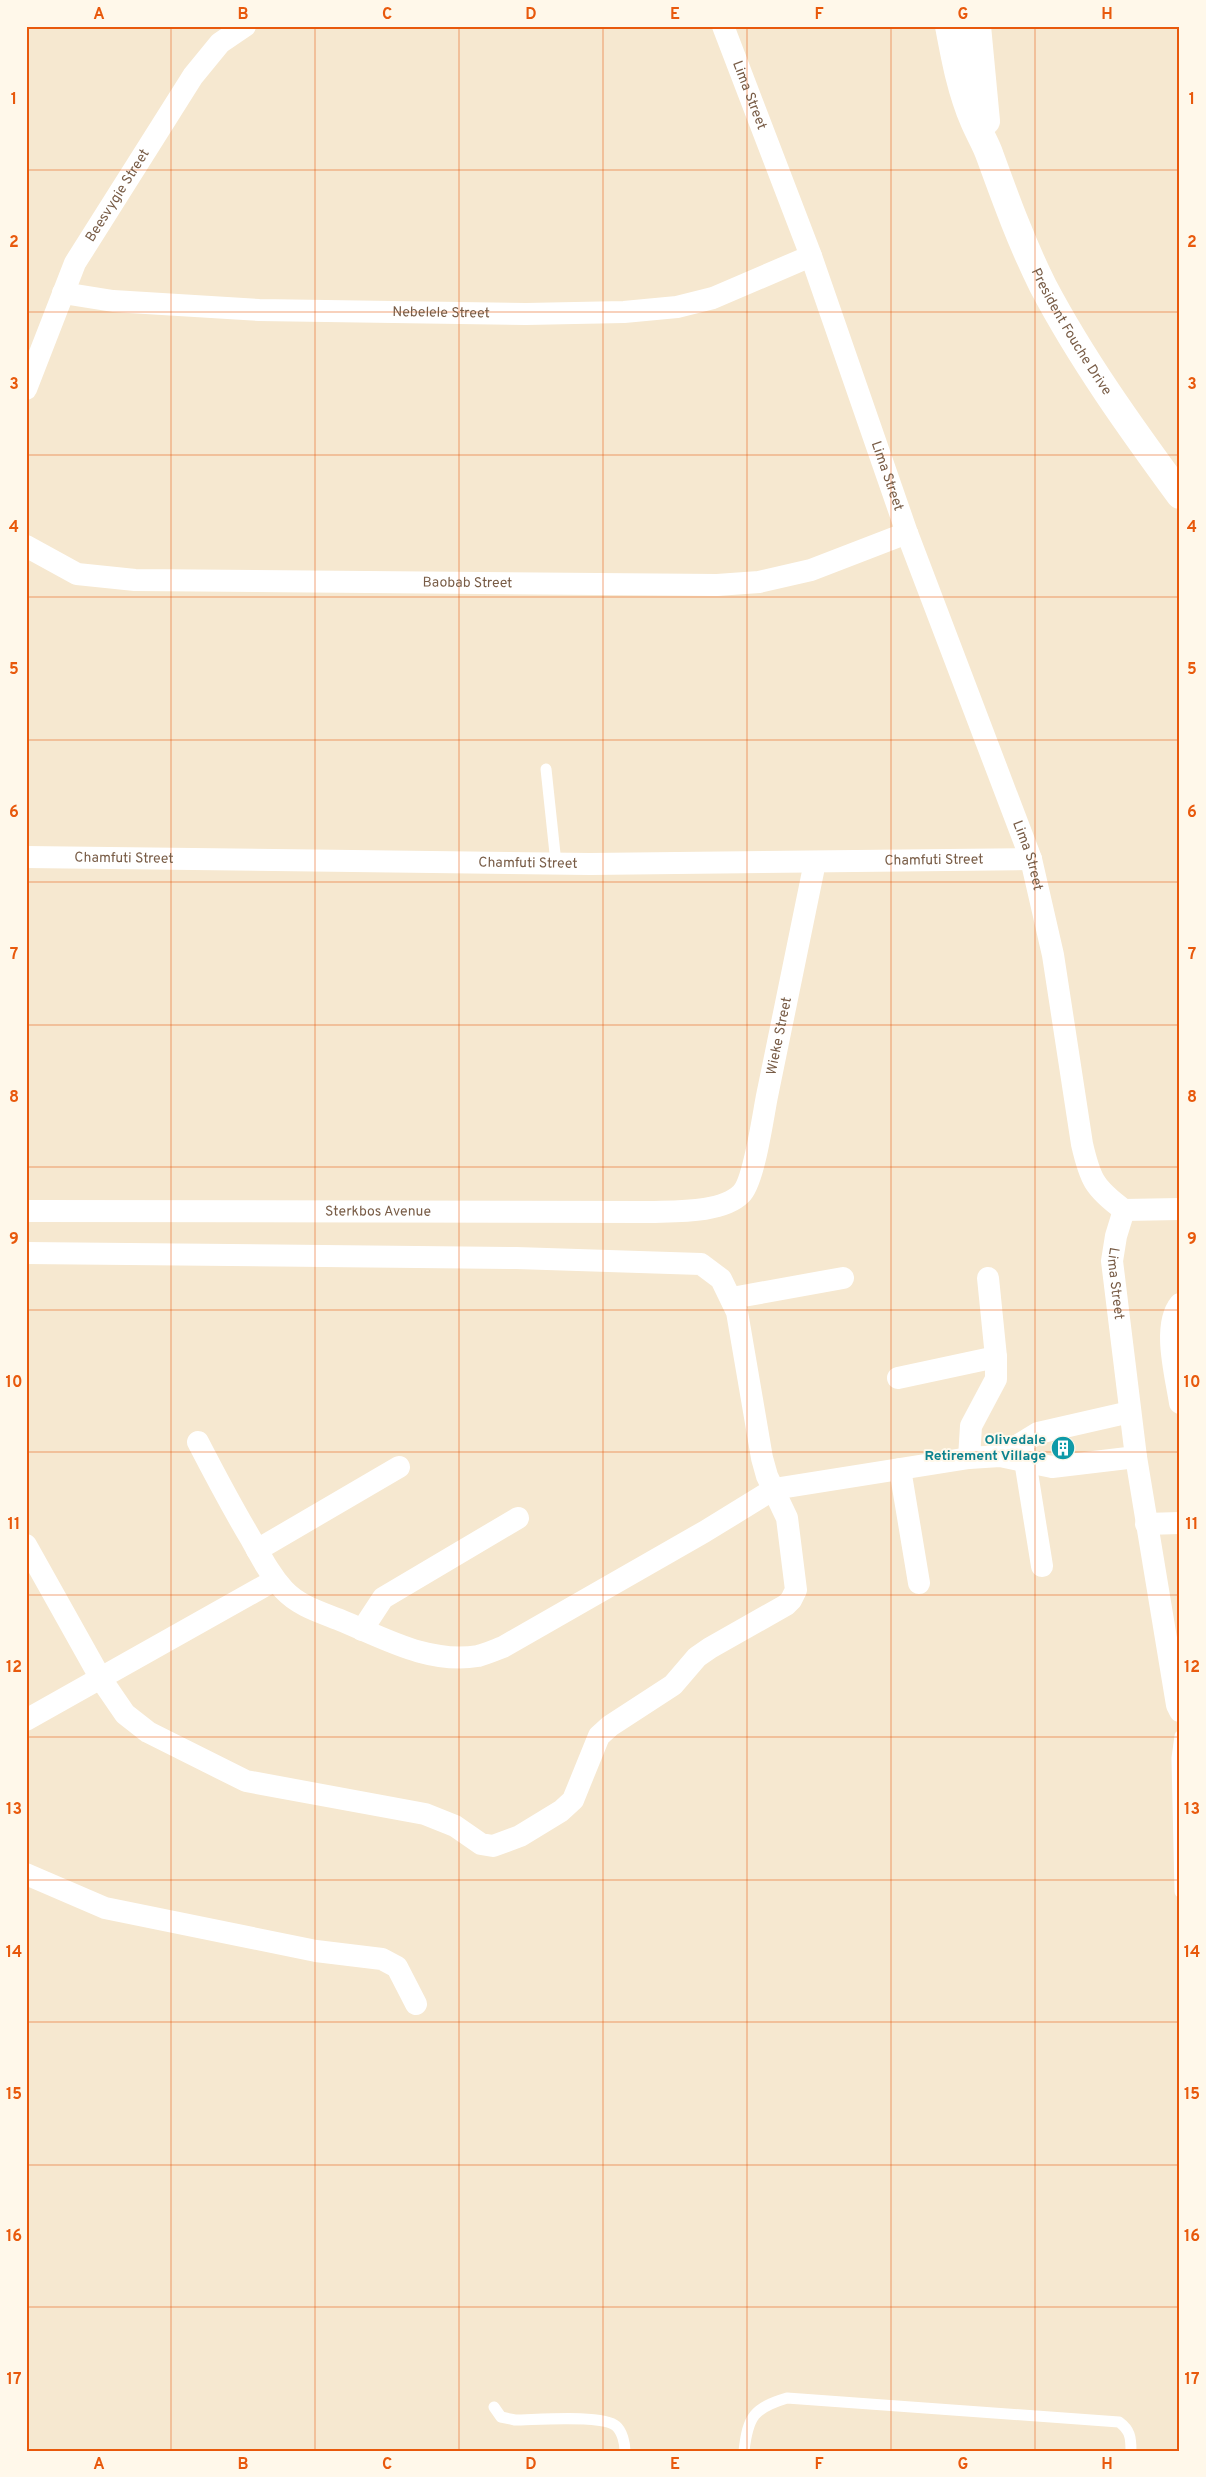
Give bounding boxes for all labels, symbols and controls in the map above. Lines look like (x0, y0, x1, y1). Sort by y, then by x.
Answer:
text: A (93, 5, 105, 25)
text: B (237, 5, 249, 25)
text: C (382, 5, 392, 25)
text: D (525, 5, 537, 25)
text: E (670, 5, 680, 25)
text: F (814, 5, 824, 25)
text: G (958, 5, 968, 25)
text: H (1101, 5, 1113, 25)
street label: Lima Street (729, 58, 770, 132)
text: 1 (11, 90, 17, 110)
text: 1 (1189, 90, 1195, 110)
street label: Beesvygie Street (82, 146, 153, 245)
text: 2 (9, 233, 19, 253)
text: 2 (1187, 233, 1197, 253)
street label: President Fouche Drive (1027, 265, 1115, 399)
street label: Nebelele Street (392, 303, 490, 322)
text: 3 (9, 375, 19, 395)
text: 3 (1187, 375, 1197, 395)
street label: Lima Street (867, 439, 907, 513)
text: 4 (9, 518, 19, 538)
text: 4 (1187, 518, 1197, 538)
street label: Baobab Street (422, 574, 513, 592)
text: 5 (9, 660, 19, 680)
text: 5 (1187, 660, 1197, 680)
text: 6 (9, 803, 19, 823)
text: 6 (1187, 803, 1197, 823)
street label: Lima Street (1009, 818, 1046, 892)
street label: Chamfuti Street (74, 849, 174, 867)
street label: Chamfuti Street (884, 851, 984, 869)
street label: Chamfuti Street (478, 854, 578, 872)
text: 7 (10, 945, 18, 965)
text: 7 (1188, 945, 1196, 965)
street label: Wieke Street (763, 995, 796, 1077)
text: 8 (9, 1088, 19, 1108)
text: 8 (1187, 1088, 1197, 1108)
street label: Sterkbos Avenue (325, 1203, 431, 1220)
text: 9 (9, 1230, 19, 1250)
text: 9 (1187, 1230, 1197, 1250)
street label: Lima Street (1103, 1246, 1128, 1321)
text: 10 (6, 1373, 22, 1393)
text: 10 (1184, 1373, 1200, 1393)
place label: Olivedale Retirement Village (925, 1432, 1046, 1465)
building icon: Olivedale Retirement Village (1050, 1435, 1076, 1461)
text: 11 (8, 1515, 20, 1535)
text: 11 (1186, 1515, 1198, 1535)
text: 12 (6, 1658, 22, 1678)
text: 12 (1184, 1658, 1200, 1678)
text: 13 (6, 1800, 22, 1820)
text: 13 (1184, 1800, 1200, 1820)
text: 14 (6, 1943, 22, 1963)
text: 14 (1184, 1943, 1200, 1963)
text: 15 (6, 2085, 22, 2105)
text: 15 (1184, 2085, 1200, 2105)
text: 16 (6, 2227, 22, 2247)
text: 16 (1184, 2227, 1200, 2247)
text: 17 (7, 2370, 21, 2390)
text: 17 (1185, 2370, 1199, 2390)
text: A (93, 2455, 105, 2475)
text: B (237, 2455, 249, 2475)
text: C (382, 2455, 392, 2475)
text: D (525, 2455, 537, 2475)
text: E (670, 2455, 680, 2475)
text: F (814, 2455, 824, 2475)
text: G (958, 2455, 968, 2475)
text: H (1101, 2455, 1113, 2475)

